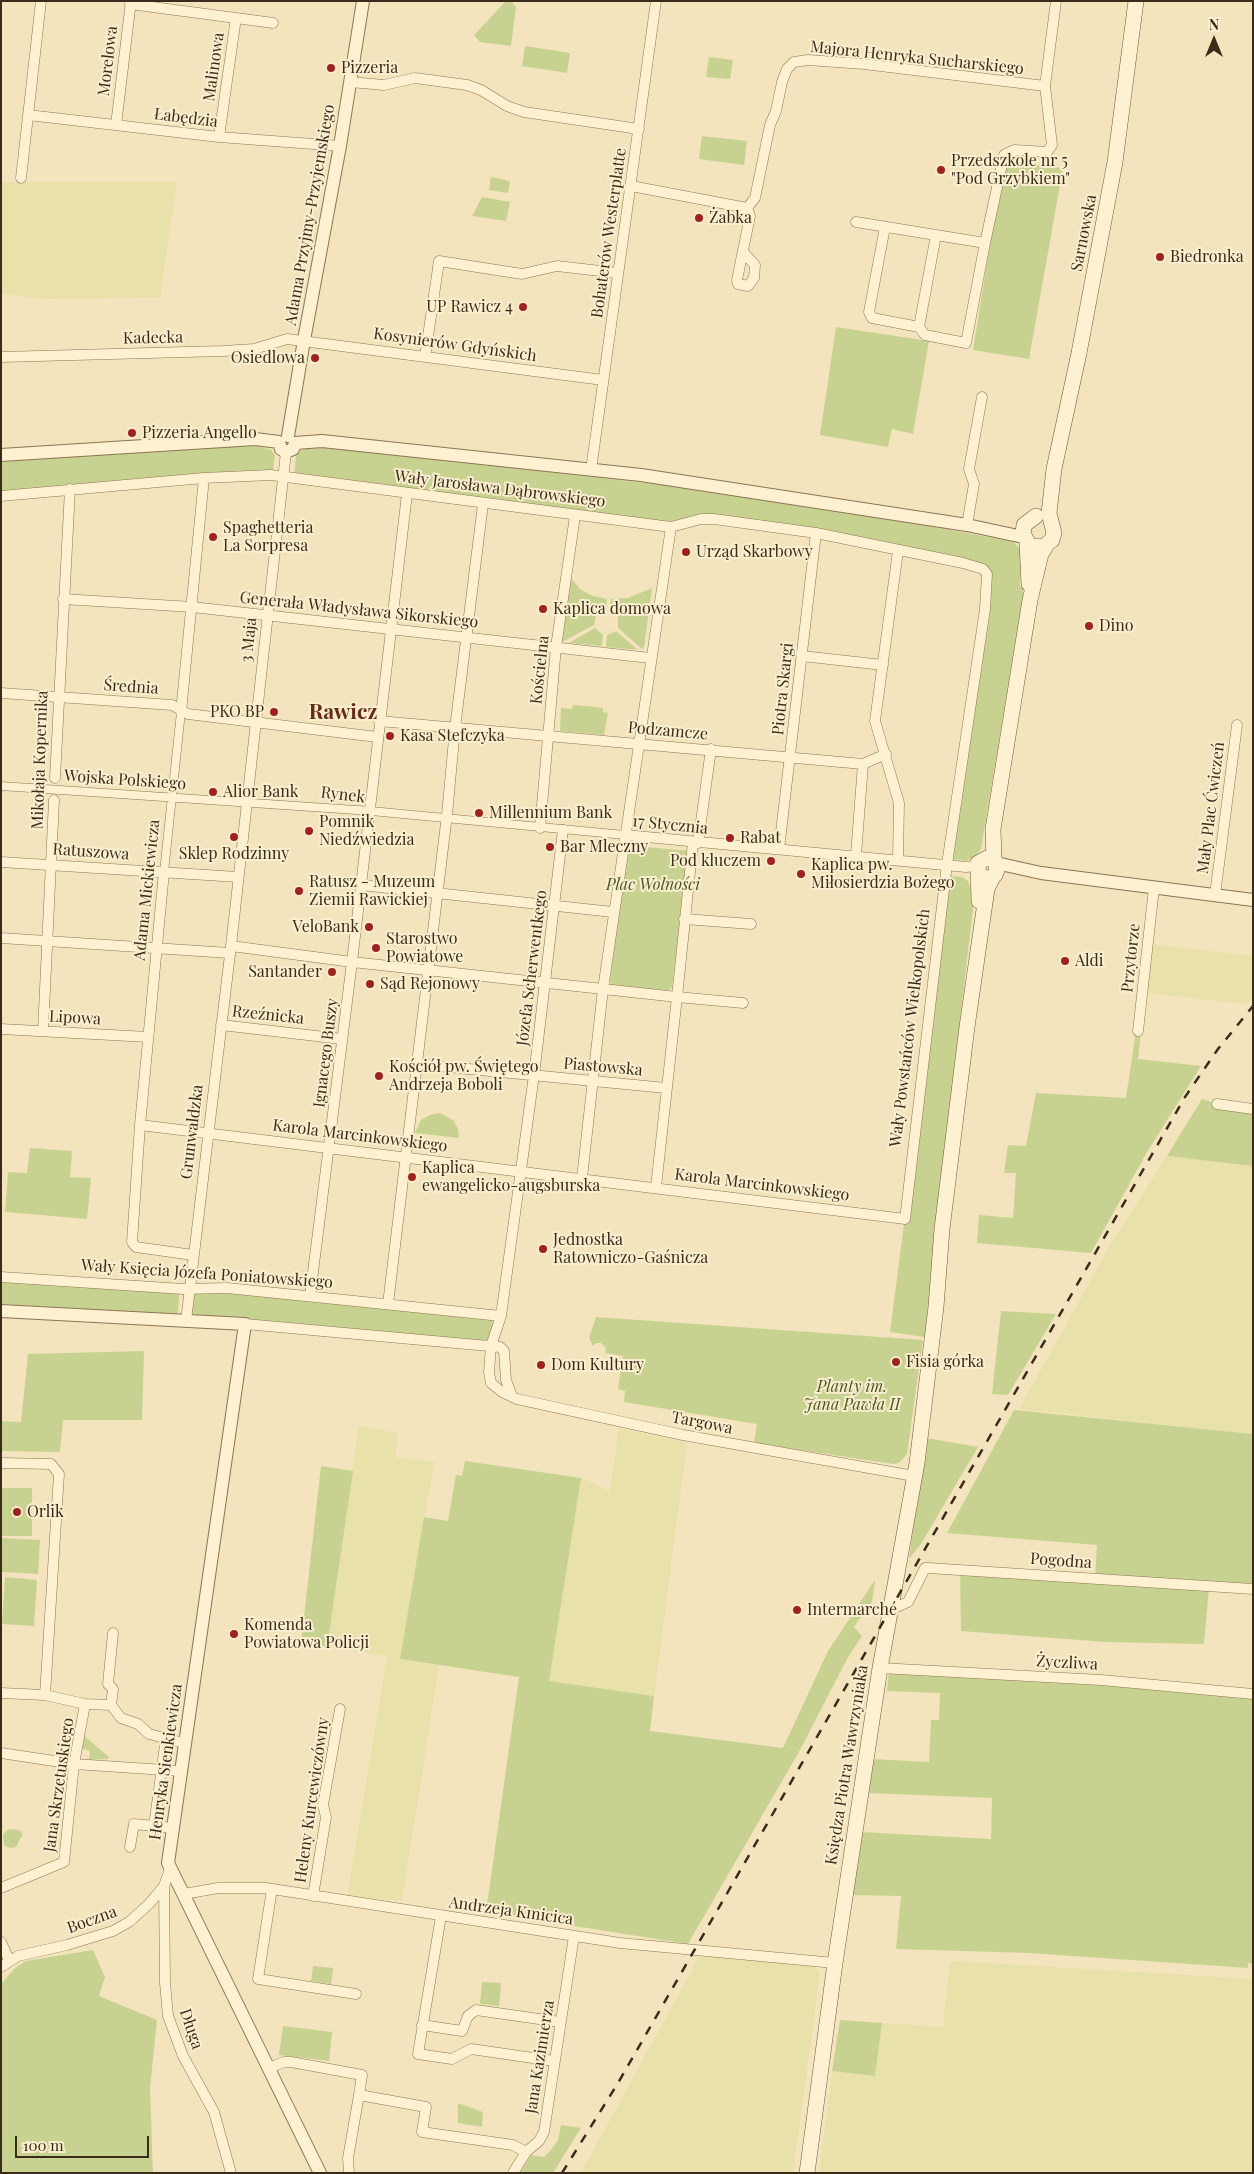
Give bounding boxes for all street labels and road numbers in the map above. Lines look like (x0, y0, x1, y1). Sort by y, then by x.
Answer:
street label: Morelowa (94, 25, 122, 97)
street label: Malinowa (200, 31, 228, 103)
street label: Majora Henryka Sucharskiego (809, 37, 1025, 79)
street label: Adama Przyjmy-Przyjemskiego (281, 103, 339, 327)
street label: Łabędzia (153, 105, 219, 131)
street label: Bohaterów Westerplatte (588, 147, 630, 319)
street label: Sarnowska (1067, 193, 1101, 273)
street label: Kosynierów Gdyńskich (372, 324, 538, 366)
street label: Kadecka (123, 328, 183, 348)
street label: Wały Jarosława Dąbrowskiego (393, 467, 607, 511)
street label: Generała Władysława Sikorskiego (239, 588, 479, 632)
street label: 3 Maja (237, 616, 261, 664)
street label: Kościelna (527, 635, 553, 705)
street label: Piotra Skargi (769, 642, 797, 736)
street label: Średnia (103, 676, 159, 698)
street label: Mikołaja Kopernika (28, 690, 52, 830)
street label: Podzamcze (627, 718, 709, 744)
street label: Mały Plac Ćwiczeń (1193, 741, 1229, 875)
street label: Wojska Polskiego (63, 766, 187, 794)
street label: Rynek (320, 783, 366, 807)
street label: 17 Stycznia (631, 811, 709, 839)
street label: Adama Mickiewicza (130, 818, 164, 962)
street label: Ratuszowa (52, 840, 130, 864)
street label: Józefa Scherwentkego (513, 889, 551, 1047)
street label: Wały Powstańców Wielkopolskich (886, 908, 934, 1148)
street label: Przytorze (1118, 922, 1144, 994)
street label: Ignacego Buszy (310, 997, 342, 1109)
street label: Rzeźnicka (231, 1002, 305, 1028)
street label: Lipowa (48, 1007, 102, 1029)
street label: Piastowska (563, 1054, 643, 1080)
street label: Grunwaldzka (177, 1084, 207, 1180)
street label: Karola Marcinkowskiego (271, 1116, 449, 1156)
street label: Karola Marcinkowskiego (673, 1165, 851, 1205)
street label: Wały Księcia Józefa Poniatowskiego (81, 1256, 333, 1292)
street label: Targowa (670, 1408, 734, 1438)
street label: Pogodna (1029, 1549, 1093, 1573)
street label: Życzliwa (1036, 1652, 1098, 1674)
street label: Księdza Piotra Wawrzyniaka (822, 1664, 872, 1866)
street label: Henryka Sienkiewicza (146, 1683, 186, 1841)
street label: Heleny Kurcewiczówny (291, 1716, 333, 1884)
street label: Jana Skrzetuskiego (40, 1717, 78, 1853)
street label: Andrzeja Kmicica (447, 1893, 575, 1929)
street label: Boczna (64, 1902, 120, 1938)
street label: Jana Kazimierza (522, 1999, 558, 2115)
street label: Długa (175, 2006, 207, 2052)

